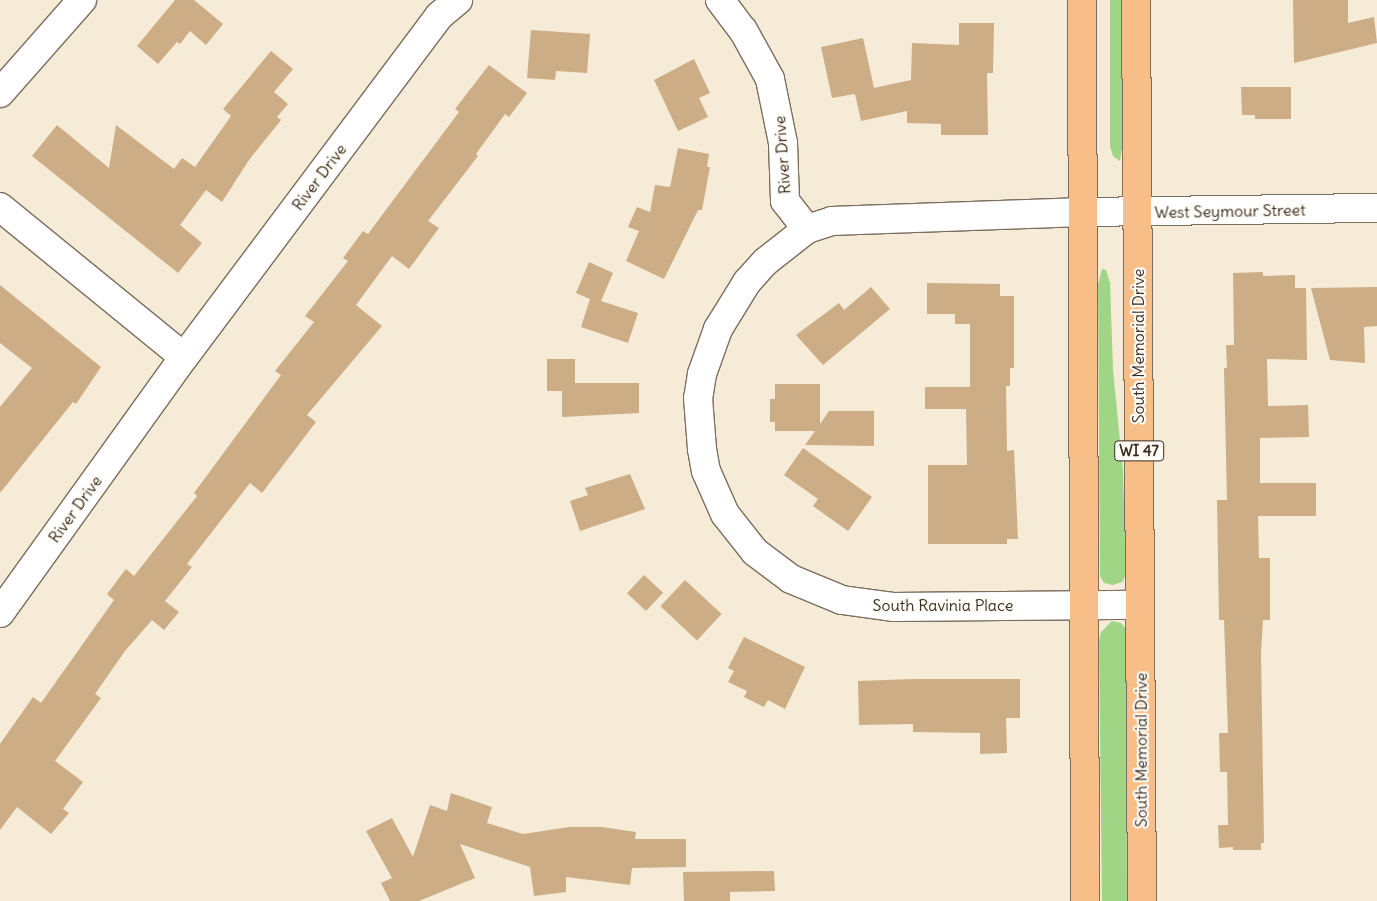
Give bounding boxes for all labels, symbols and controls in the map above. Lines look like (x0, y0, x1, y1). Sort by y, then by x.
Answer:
street label: River Drive (770, 115, 794, 195)
street label: River Drive (288, 140, 350, 214)
street label: West Seymour Street (1154, 200, 1306, 222)
street label: South Memorial Drive (1128, 269, 1148, 423)
road number: WI 47 (1114, 438, 1164, 464)
street label: River Drive (44, 472, 106, 546)
street label: South Ravinia Place (873, 595, 1013, 615)
street label: South Memorial Drive (1131, 673, 1151, 827)

